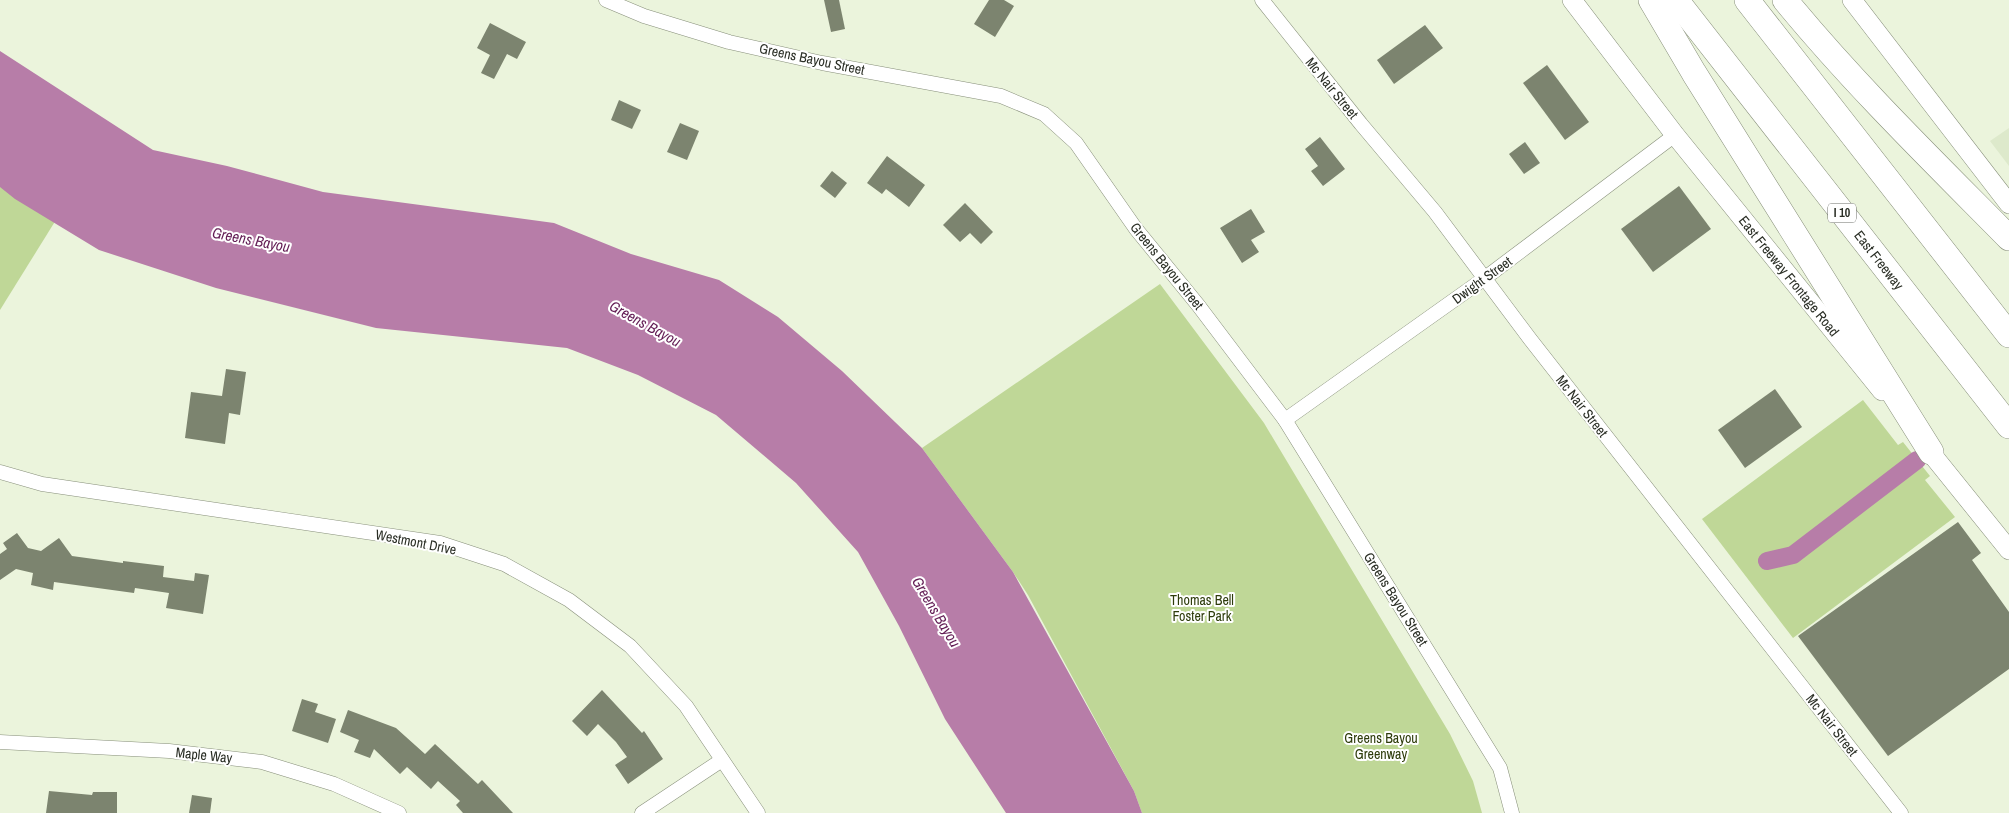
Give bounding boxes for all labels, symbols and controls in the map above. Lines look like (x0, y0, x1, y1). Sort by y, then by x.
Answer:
street label: Greens Bayou Street (758, 39, 866, 79)
street label: Mc Nair Street (1302, 54, 1362, 122)
road number: I 10 (1828, 204, 1856, 222)
street label: East Freeway Frontage Road (1735, 212, 1843, 340)
street label: Greens Bayou Street (1126, 219, 1208, 313)
water label: Greens Bayou (210, 222, 292, 257)
street label: East Freeway (1850, 227, 1908, 293)
street label: Dwight Street (1449, 252, 1515, 308)
water label: Greens Bayou (606, 295, 685, 352)
street label: Mc Nair Street (1552, 371, 1612, 441)
street label: Westmont Drive (374, 525, 458, 559)
street label: Greens Bayou Street (1360, 549, 1432, 649)
water label: Greens Bayou (907, 573, 966, 651)
park label: Thomas Bell Foster Park (1170, 591, 1234, 625)
street label: Mc Nair Street (1802, 690, 1862, 760)
park label: Greens Bayou Greenway (1344, 729, 1418, 763)
street label: Maple Way (175, 743, 234, 767)

